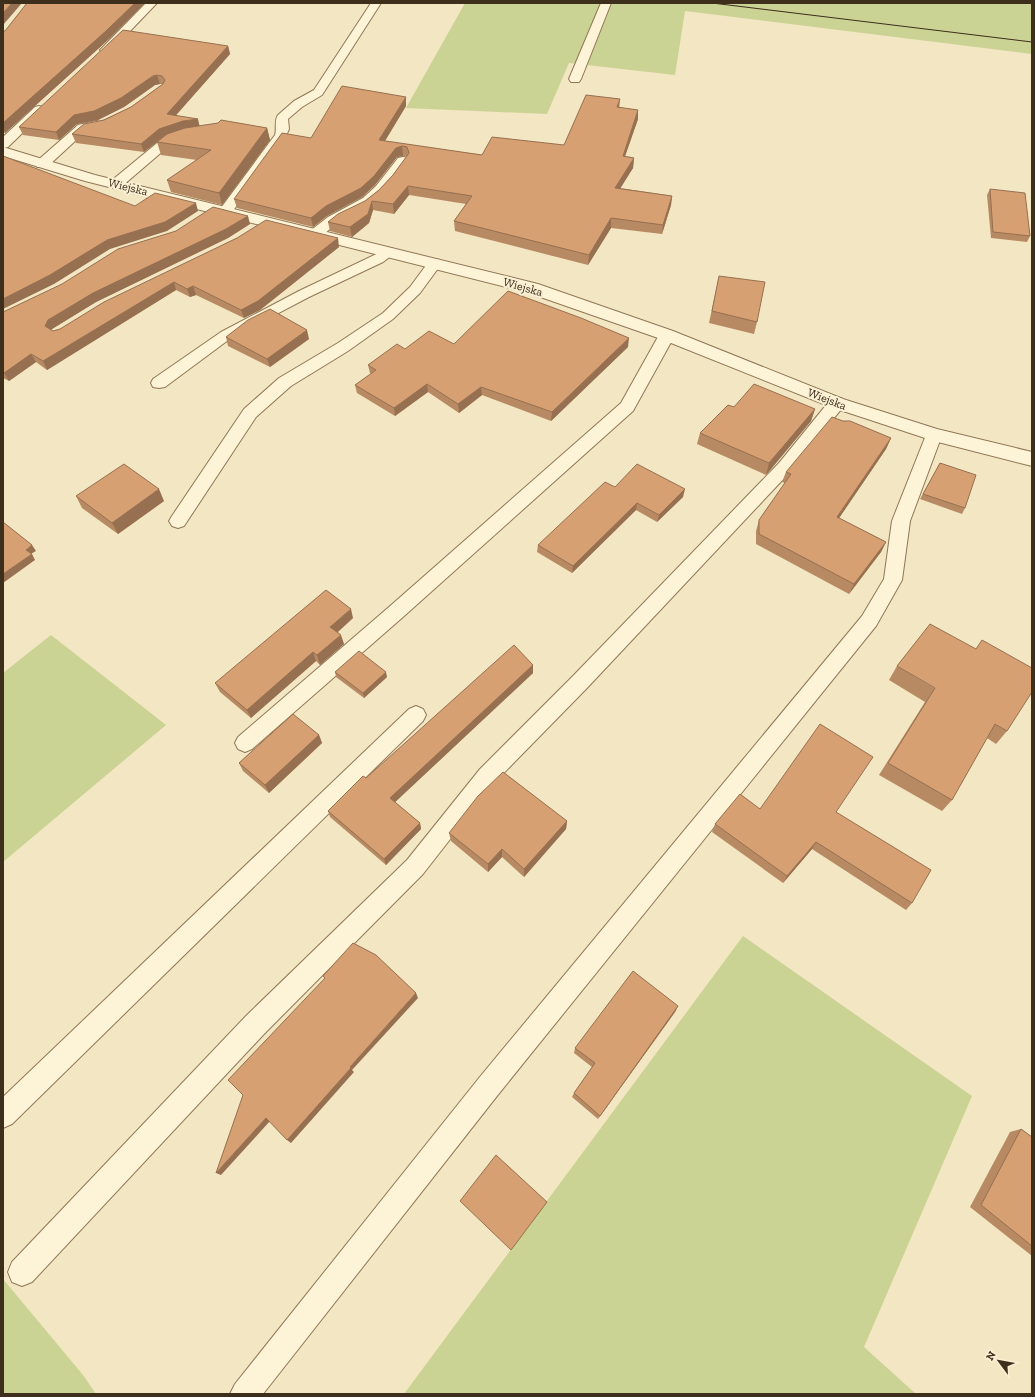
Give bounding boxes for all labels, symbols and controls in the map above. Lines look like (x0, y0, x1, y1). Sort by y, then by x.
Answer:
street label: Wiejska (106, 175, 149, 200)
street label: Wiejska (501, 275, 545, 300)
street label: Wiejska (805, 385, 849, 414)
north arrow (979, 1341, 1019, 1381)
text: N (983, 1348, 999, 1363)

